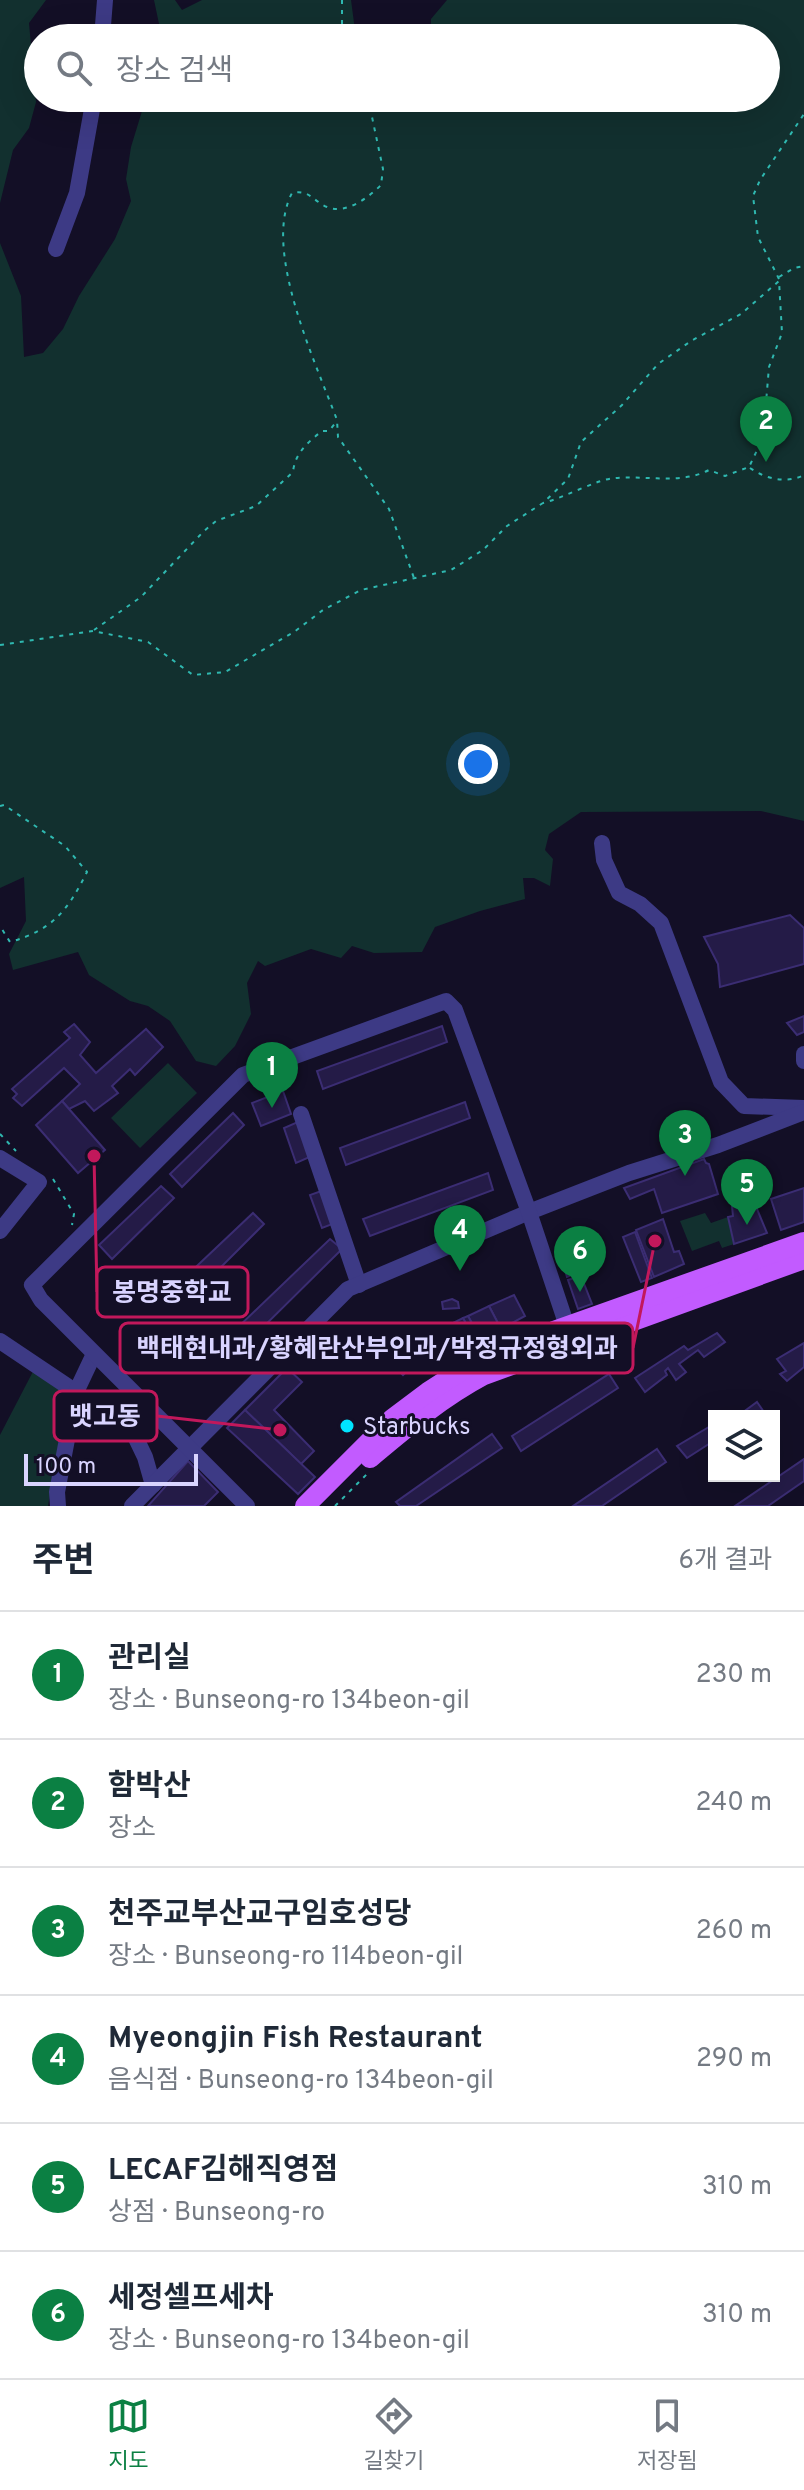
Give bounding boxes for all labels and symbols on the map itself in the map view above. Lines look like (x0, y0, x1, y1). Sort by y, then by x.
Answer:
pin: 2 (740, 396, 792, 462)
your location (458, 744, 498, 784)
pin: 1 (246, 1042, 298, 1108)
pin: 3 (659, 1110, 711, 1176)
pin: 5 (721, 1159, 773, 1225)
pin: 4 (434, 1205, 486, 1271)
pin: 6 (554, 1226, 606, 1292)
callout: 봉명중학교 (97, 1267, 248, 1317)
text: 봉명중학교 (112, 1278, 232, 1311)
callout: 백태현내과/황혜란산부인과/박정규정형외과 (120, 1323, 633, 1373)
text: 백태현내과/황혜란산부인과/박정규정형외과 (136, 1334, 618, 1367)
callout: 뱃고동 (54, 1391, 157, 1441)
text: 뱃고동 (69, 1402, 141, 1435)
place label: Starbucks (363, 1413, 471, 1443)
marker: Starbucks (338, 1417, 356, 1435)
scale bar (24, 1450, 198, 1486)

